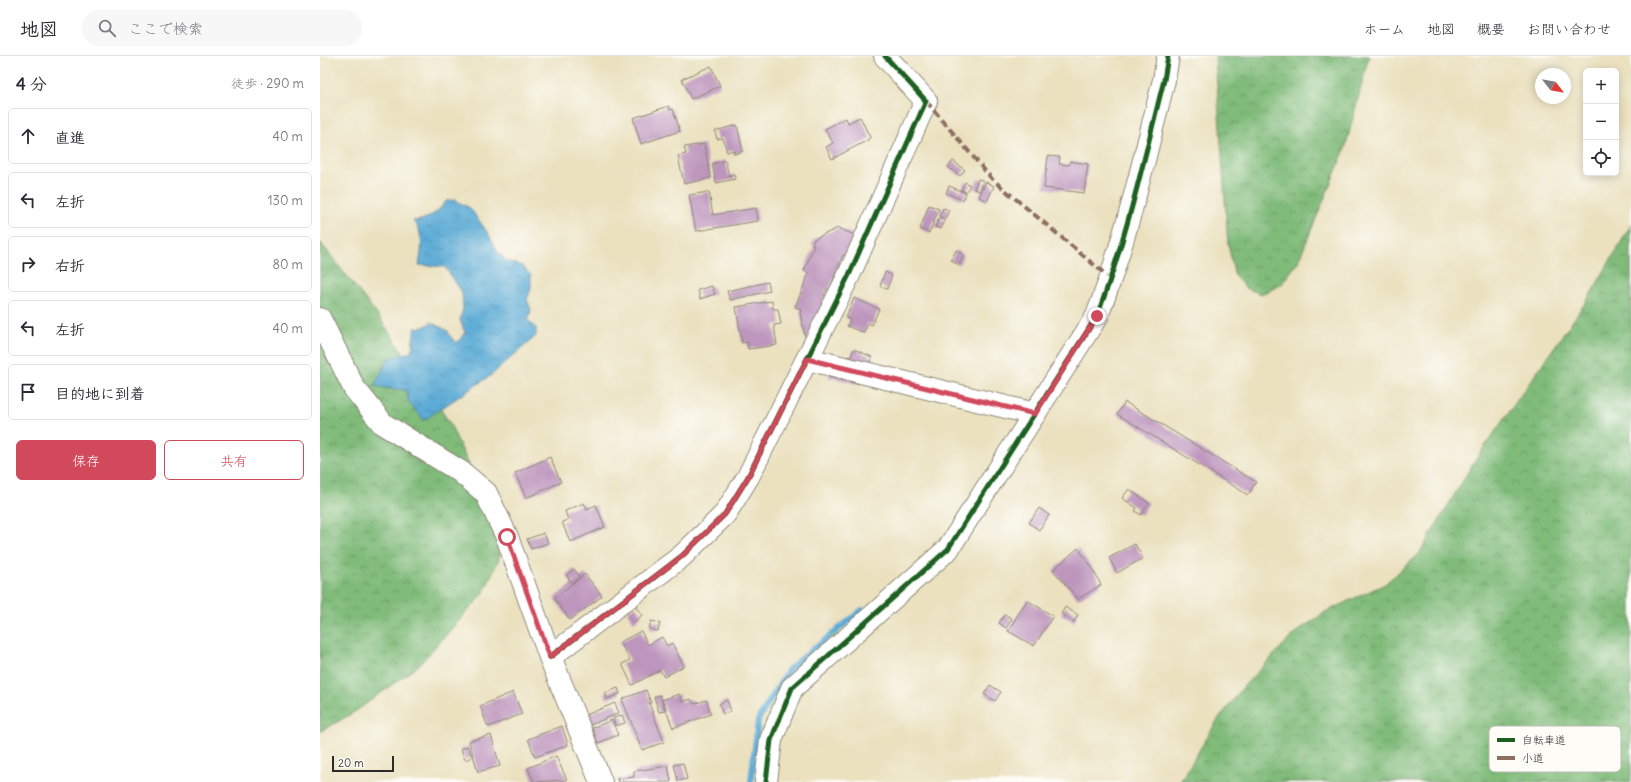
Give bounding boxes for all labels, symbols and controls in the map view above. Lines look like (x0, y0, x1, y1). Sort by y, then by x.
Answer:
search box (82, 10, 362, 46)
text: 地図 (20, 17, 58, 41)
icon: search (96, 17, 118, 39)
text: ここで検索 (128, 19, 203, 38)
text: ホーム (1364, 20, 1405, 38)
text: 地図 (1427, 20, 1455, 38)
text: 概要 (1477, 20, 1505, 38)
text: お問い合わせ (1527, 20, 1611, 38)
north arrow (1535, 68, 1571, 104)
map controls (1583, 68, 1619, 176)
button: + (1583, 68, 1619, 104)
text: 4 分 (16, 73, 47, 95)
text: 徒歩 · 290 m (231, 75, 304, 92)
button: − (1583, 104, 1619, 140)
icon: ahead (17, 125, 39, 147)
text: 直進 (55, 128, 85, 147)
text: 40 m (272, 128, 303, 145)
button: locate (1583, 140, 1619, 176)
icon: left (17, 189, 39, 211)
text: 左折 (55, 192, 85, 211)
text: 130 m (267, 192, 303, 209)
icon: right (17, 253, 39, 275)
text: 右折 (55, 256, 85, 275)
text: 80 m (272, 256, 303, 273)
route end (1088, 307, 1106, 325)
icon: left (17, 317, 39, 339)
text: 左折 (55, 320, 85, 339)
text: 40 m (272, 320, 303, 337)
icon: arrive (17, 381, 39, 403)
text: 目的地に到着 (55, 384, 145, 403)
button: 保存 (16, 440, 156, 480)
button: 共有 (164, 440, 304, 480)
route start (498, 528, 516, 546)
legend (1489, 726, 1621, 772)
text: 自転車道 (1522, 733, 1566, 747)
text: 小道 (1522, 751, 1544, 765)
scale bar (332, 754, 394, 773)
text: 20 m (338, 756, 364, 770)

